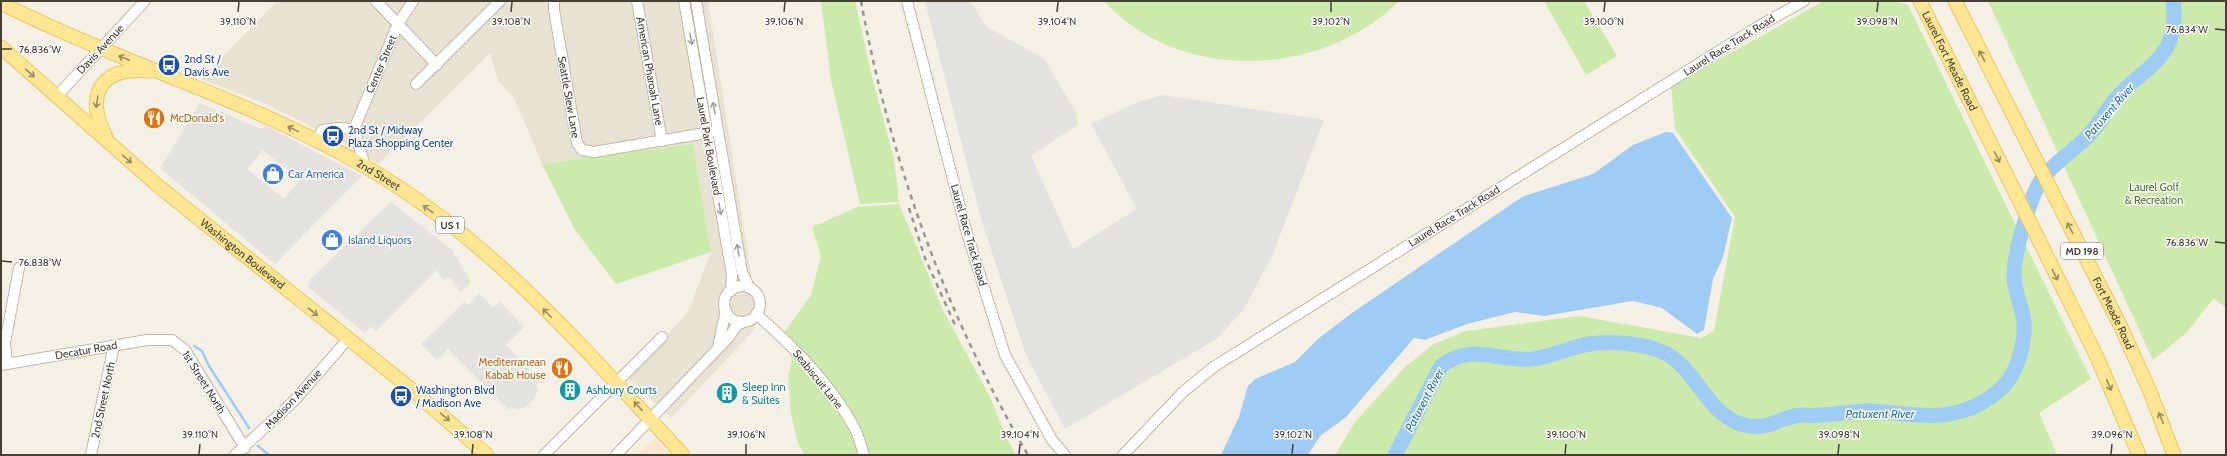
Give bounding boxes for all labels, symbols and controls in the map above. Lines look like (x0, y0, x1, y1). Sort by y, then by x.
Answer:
street label: Laurel Fort Meade Road (1919, 9, 1980, 113)
street label: Laurel Race Track Road (1681, 11, 1777, 79)
text: 39.110°N (220, 15, 256, 28)
text: 39.108°N (491, 15, 531, 28)
text: 39.106°N (765, 15, 803, 28)
text: 39.104°N (1038, 15, 1076, 28)
text: 39.102°N (1312, 15, 1350, 28)
text: 39.100°N (1584, 15, 1624, 28)
text: 39.098°N (1856, 15, 1898, 28)
street label: American Pharoah Lane (634, 16, 666, 127)
street label: Davis Avenue (74, 21, 127, 77)
text: 76.834°W (2166, 23, 2209, 36)
street label: Center Street (362, 33, 400, 95)
one-way arrow (687, 33, 695, 46)
text: 76.836°W (19, 43, 62, 56)
one-way arrow (1978, 50, 1985, 62)
bus stop icon: 2nd St / Davis Ave (156, 52, 182, 78)
place label: 2nd St / Davis Ave (184, 52, 229, 79)
one-way arrow (119, 53, 131, 61)
street label: Seattle Slew Lane (555, 55, 583, 139)
one-way arrow (25, 68, 35, 78)
water label: Patuxent River (2081, 79, 2138, 142)
one-way arrow (93, 95, 101, 108)
street label: Laurel Park Boulevard (693, 96, 725, 196)
one-way arrow (710, 102, 718, 115)
restaurant icon: McDonald's (141, 105, 167, 131)
place label: McDonald's (170, 111, 225, 125)
bus stop icon: 2nd St / Midway Plaza Shopping Center (320, 123, 346, 149)
place label: 2nd St / Midway Plaza Shopping Center (348, 123, 454, 150)
one-way arrow (287, 124, 299, 132)
one-way arrow (1994, 151, 2001, 163)
one-way arrow (122, 154, 132, 163)
street label: 2nd Street (354, 156, 403, 193)
shop icon: Car America (260, 161, 286, 187)
place label: Car America (288, 167, 345, 181)
park label: Laurel Golf & Recreation (2125, 180, 2183, 207)
street label: Laurel Race Track Road (948, 182, 990, 288)
street label: Laurel Race Track Road (1406, 182, 1502, 250)
one-way arrow (717, 202, 725, 215)
one-way arrow (423, 205, 434, 213)
street label: Washington Boulevard (197, 215, 288, 292)
road number: US 1 (436, 217, 464, 233)
one-way arrow (2065, 222, 2073, 234)
shop icon: Island Liquors (319, 227, 345, 253)
place label: Island Liquors (348, 233, 412, 247)
text: 76.836°W (2166, 236, 2209, 249)
road number: MD 198 (2061, 243, 2103, 259)
one-way arrow (734, 244, 742, 257)
text: 76.838°W (19, 256, 62, 269)
one-way arrow (2052, 269, 2059, 281)
street label: Fort Meade Road (2090, 275, 2137, 351)
one-way arrow (308, 307, 319, 316)
one-way arrow (542, 308, 552, 317)
street label: Decatur Road (54, 338, 118, 362)
street label: Seabiscuit Lane (790, 347, 846, 412)
street label: 1st Street North (179, 348, 229, 416)
place label: Mediterranean Kabab House (478, 355, 546, 382)
restaurant icon: Mediterranean Kabab House (549, 355, 575, 381)
street label: 2nd Street North (88, 360, 118, 440)
water label: Patuxent River (1401, 365, 1447, 434)
street label: Madison Avenue (262, 366, 325, 432)
building icon: Ashbury Courts (557, 377, 583, 403)
one-way arrow (2106, 379, 2113, 391)
building icon: Sleep Inn & Suites (714, 380, 740, 406)
place label: Sleep Inn & Suites (742, 380, 786, 407)
bus stop icon: Washington Blvd / Madison Ave (388, 383, 414, 409)
place label: Washington Blvd / Madison Ave (415, 383, 495, 410)
place label: Ashbury Courts (586, 383, 657, 397)
one-way arrow (633, 401, 642, 411)
water label: Patuxent River (1846, 406, 1916, 421)
one-way arrow (439, 413, 450, 422)
one-way arrow (2156, 413, 2164, 425)
text: 39.110°N (182, 428, 218, 441)
text: 39.108°N (453, 428, 493, 441)
text: 39.106°N (727, 428, 765, 441)
text: 39.104°N (1001, 428, 1039, 441)
text: 39.102°N (1274, 428, 1312, 441)
text: 39.100°N (1546, 428, 1586, 441)
text: 39.098°N (1818, 428, 1860, 441)
text: 39.096°N (2092, 428, 2132, 441)

